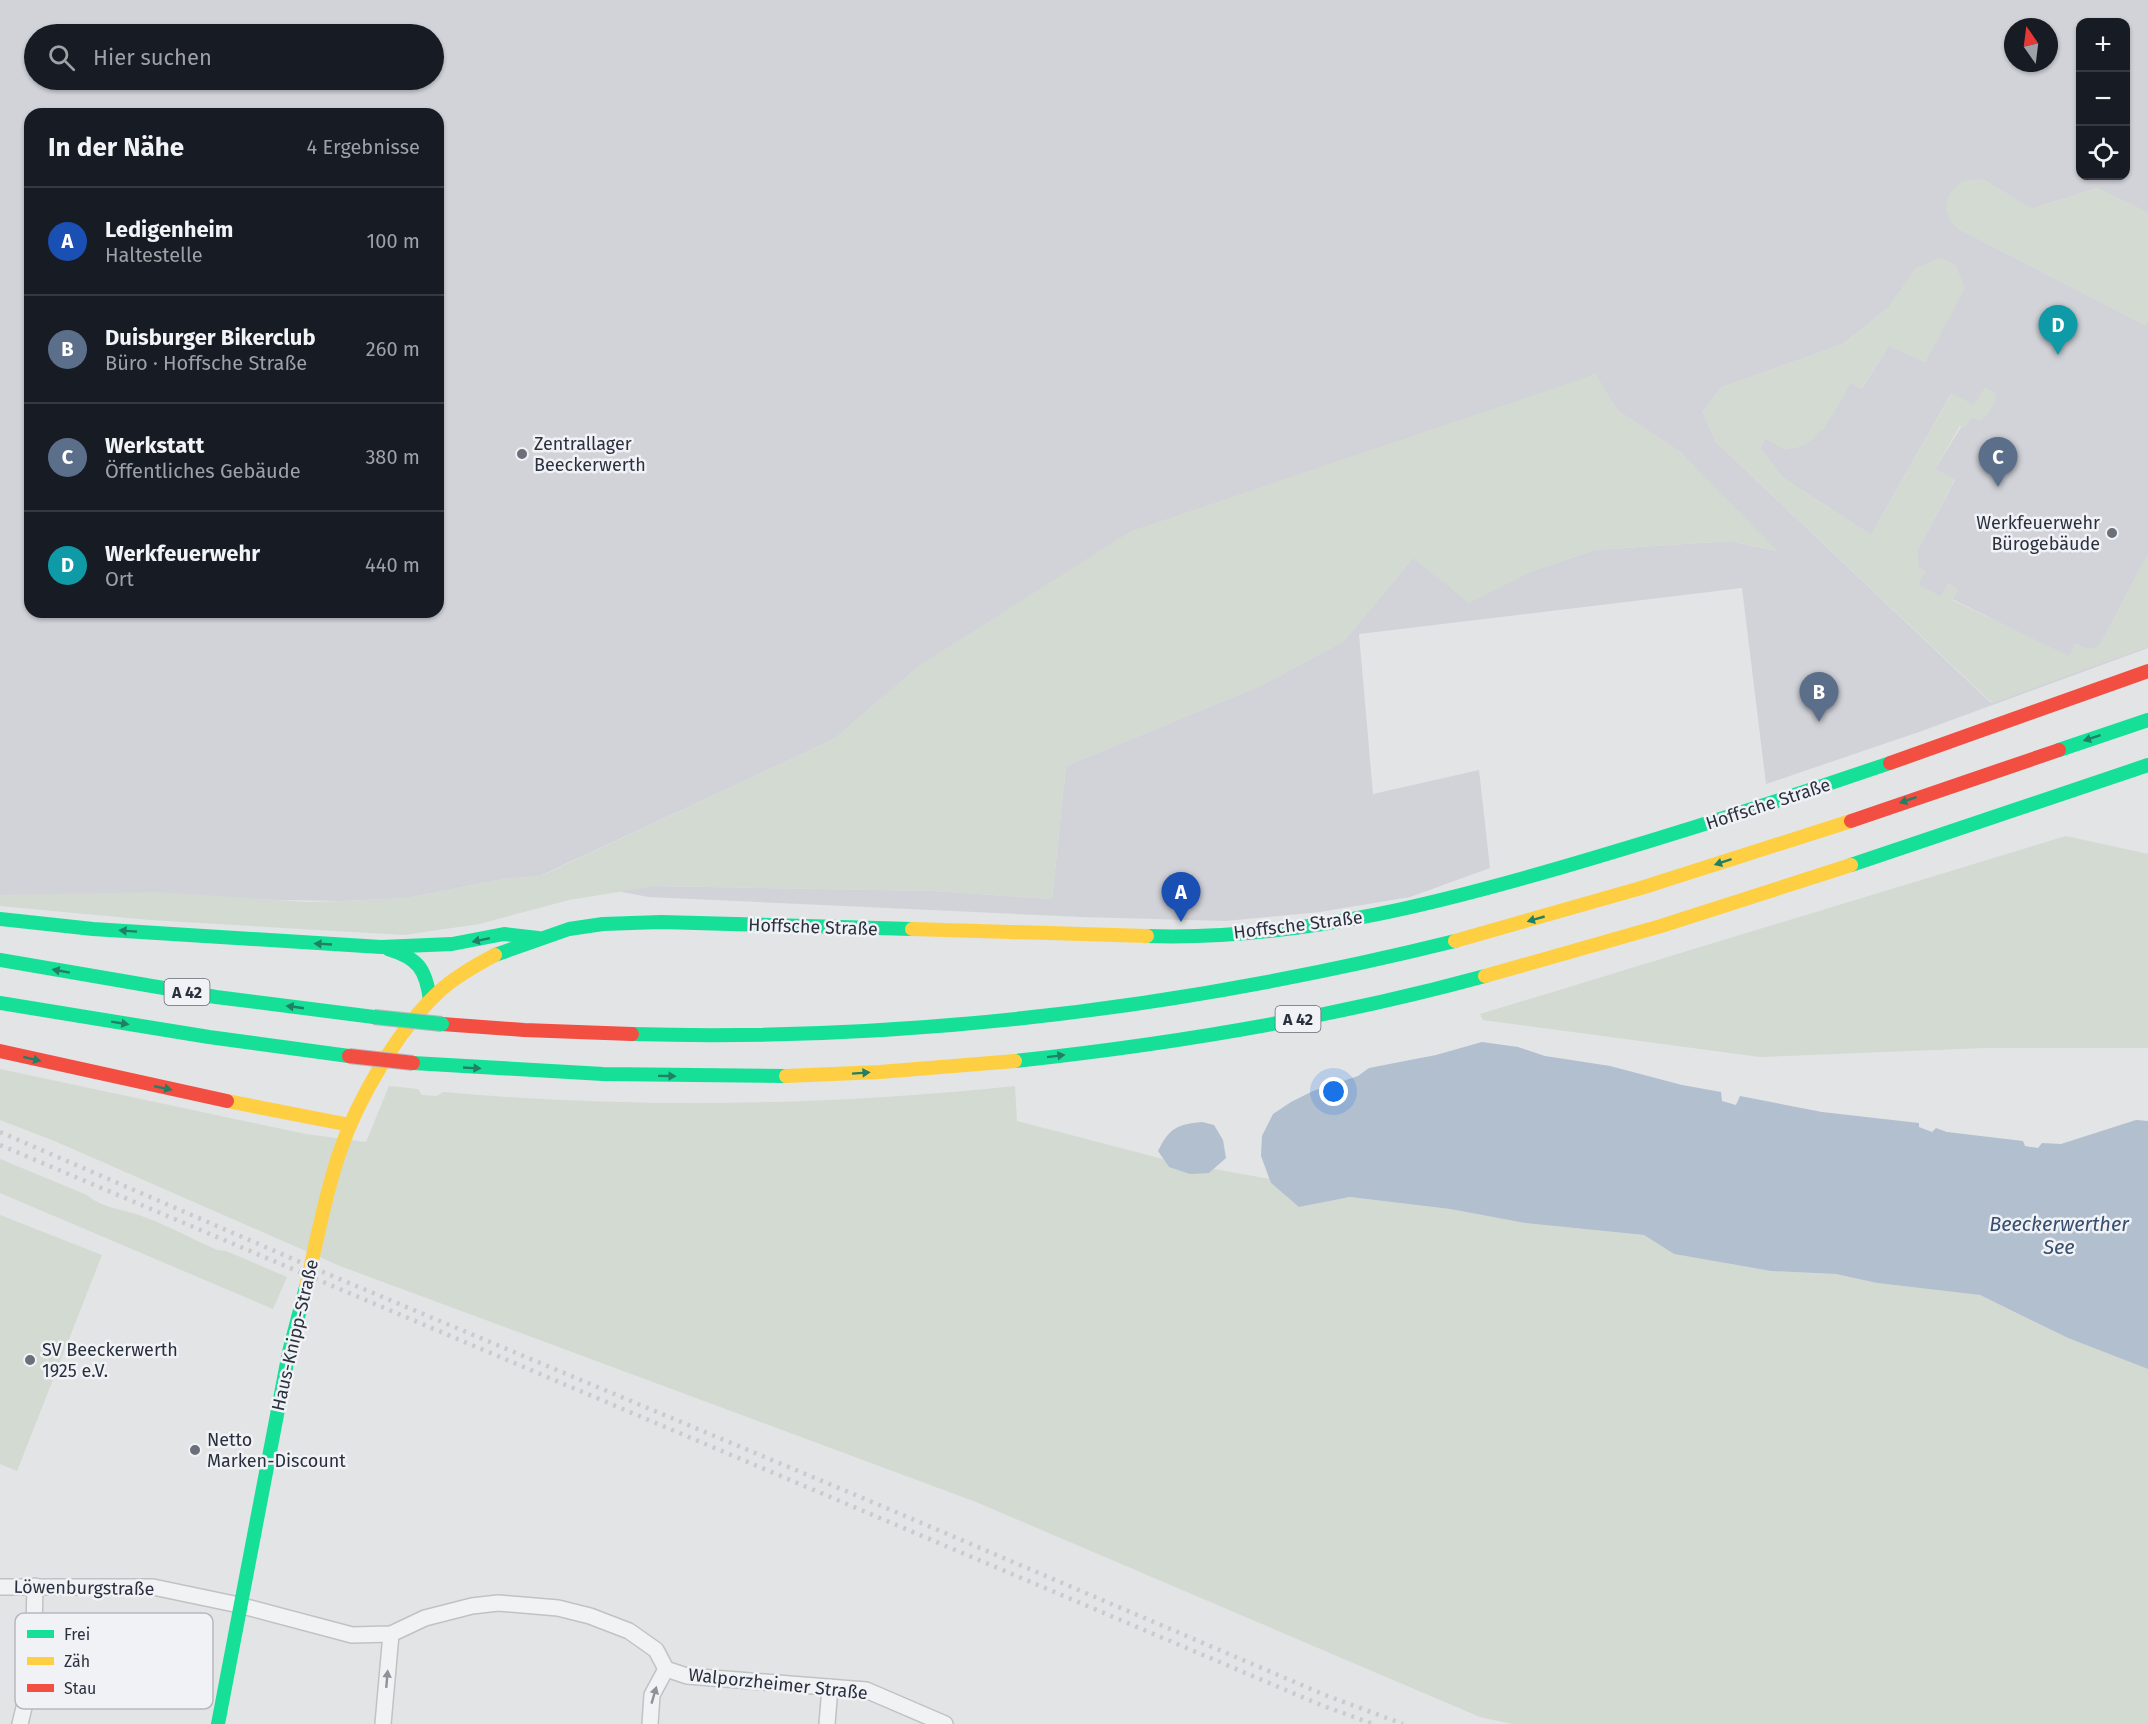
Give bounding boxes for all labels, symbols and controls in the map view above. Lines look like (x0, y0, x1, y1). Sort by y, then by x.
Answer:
north arrow (2004, 18, 2058, 72)
map controls (2076, 18, 2130, 180)
button: + (2076, 18, 2130, 72)
search box (24, 24, 444, 90)
icon: search (45, 41, 78, 74)
text: Hier suchen (93, 44, 212, 71)
button: − (2076, 72, 2130, 126)
button: locate (2076, 126, 2130, 180)
text: In der Nähe (48, 132, 184, 163)
text: 4 Ergebnisse (307, 135, 420, 159)
text: Ledigenheim (105, 216, 233, 243)
text: A (62, 229, 73, 253)
text: 100 m (367, 229, 420, 253)
text: Haltestelle (105, 243, 203, 267)
pin: D (2038, 306, 2078, 355)
text: Duisburger Bikerclub (105, 324, 316, 351)
text: B (61, 337, 74, 361)
text: 260 m (366, 337, 420, 361)
text: Büro · Hoffsche Straße (105, 351, 307, 375)
text: Werkstatt (105, 432, 204, 459)
place label: Zentrallager Beeckerwerth (534, 433, 646, 476)
pin: C (1978, 438, 2018, 487)
text: C (62, 445, 73, 469)
text: 380 m (365, 445, 420, 469)
marker: Zentrallager Beeckerwerth (515, 447, 529, 461)
text: Öffentliches Gebäude (105, 459, 301, 483)
place label: Werkfeuerwehr Bürogebäude (1976, 512, 2100, 555)
marker: Werkfeuerwehr Bürogebäude (2105, 526, 2119, 540)
text: Werkfeuerwehr (105, 540, 260, 567)
text: D (61, 553, 74, 577)
text: 440 m (365, 553, 420, 577)
text: Ort (105, 567, 134, 591)
pin: B (1800, 672, 1838, 722)
one-way arrow (2083, 734, 2101, 744)
street label: Hoffsche Straße (1703, 773, 1833, 835)
one-way arrow (1899, 796, 1917, 806)
one-way arrow (1714, 858, 1732, 867)
pin: A (1162, 872, 1200, 922)
street label: Hoffsche Straße (1232, 906, 1364, 944)
street label: Hoffsche Straße (748, 914, 878, 940)
one-way arrow (1527, 914, 1545, 924)
one-way arrow (119, 926, 138, 936)
one-way arrow (472, 935, 490, 945)
one-way arrow (313, 939, 332, 948)
one-way arrow (52, 966, 71, 975)
road number: A 42 (164, 979, 210, 1005)
one-way arrow (286, 1003, 305, 1012)
road number: A 42 (1276, 1006, 1320, 1032)
one-way arrow (110, 1019, 129, 1028)
one-way arrow (1046, 1051, 1065, 1061)
one-way arrow (23, 1054, 41, 1064)
one-way arrow (462, 1063, 481, 1072)
one-way arrow (852, 1068, 871, 1077)
one-way arrow (657, 1071, 676, 1080)
your location (1319, 1077, 1348, 1106)
one-way arrow (153, 1084, 172, 1093)
water label: Beeckerwerther See (1989, 1212, 2130, 1259)
street label: Haus-Knipp-Straße (267, 1257, 323, 1413)
place label: SV Beeckerwerth 1925 e.V. (42, 1339, 178, 1382)
marker: SV Beeckerwerth 1925 e.V. (23, 1353, 37, 1367)
place label: Netto Marken-Discount (207, 1429, 346, 1472)
marker: Netto Marken-Discount (188, 1443, 202, 1457)
street label: Löwenburgstraße (13, 1576, 155, 1600)
legend (15, 1613, 213, 1709)
text: Frei (64, 1625, 90, 1644)
text: Zäh (64, 1652, 90, 1671)
street label: Walporzheimer Straße (687, 1664, 869, 1704)
one-way arrow (382, 1669, 392, 1688)
text: Stau (64, 1679, 96, 1698)
one-way arrow (650, 1686, 659, 1704)

